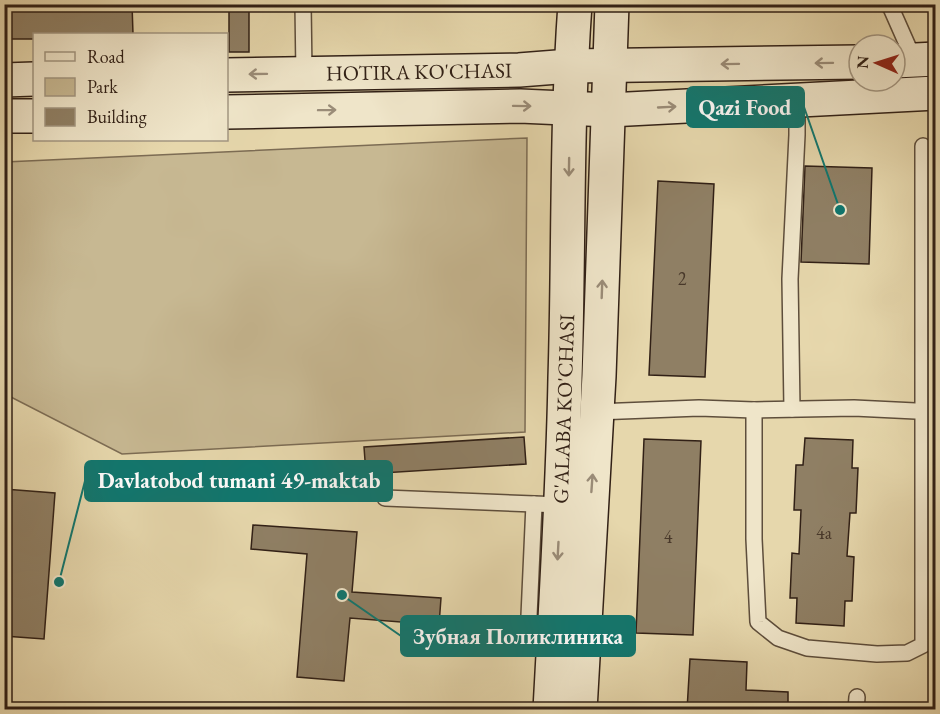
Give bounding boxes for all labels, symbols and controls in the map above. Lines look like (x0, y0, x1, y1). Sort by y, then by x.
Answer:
legend (33, 33, 228, 141)
north arrow (847, 33, 907, 93)
text: Road (87, 45, 126, 68)
text: N (852, 55, 873, 69)
street label: HOTIRA KO'CHASI (326, 56, 512, 87)
one-way arrow (814, 57, 834, 68)
one-way arrow (720, 58, 740, 70)
one-way arrow (249, 69, 269, 80)
text: Park (87, 75, 118, 98)
callout: Qazi Food (687, 87, 804, 127)
text: Qazi Food (699, 93, 791, 122)
one-way arrow (511, 101, 531, 112)
one-way arrow (657, 101, 677, 112)
one-way arrow (316, 104, 336, 116)
text: Building (87, 105, 147, 128)
one-way arrow (564, 156, 575, 176)
house number: 2 (678, 267, 687, 290)
one-way arrow (596, 279, 608, 299)
street label: G'ALABA KO'CHASI (547, 314, 580, 504)
callout: Davlatobod tumani 49-maktab (85, 461, 392, 501)
text: Davlatobod tumani 49-maktab (98, 466, 380, 495)
one-way arrow (587, 474, 598, 494)
house number: 4a (816, 521, 833, 544)
house number: 4 (664, 525, 673, 548)
one-way arrow (553, 540, 564, 560)
callout: Зубная Поликлиника (401, 616, 635, 656)
text: Зубная Поликлиника (413, 622, 624, 651)

